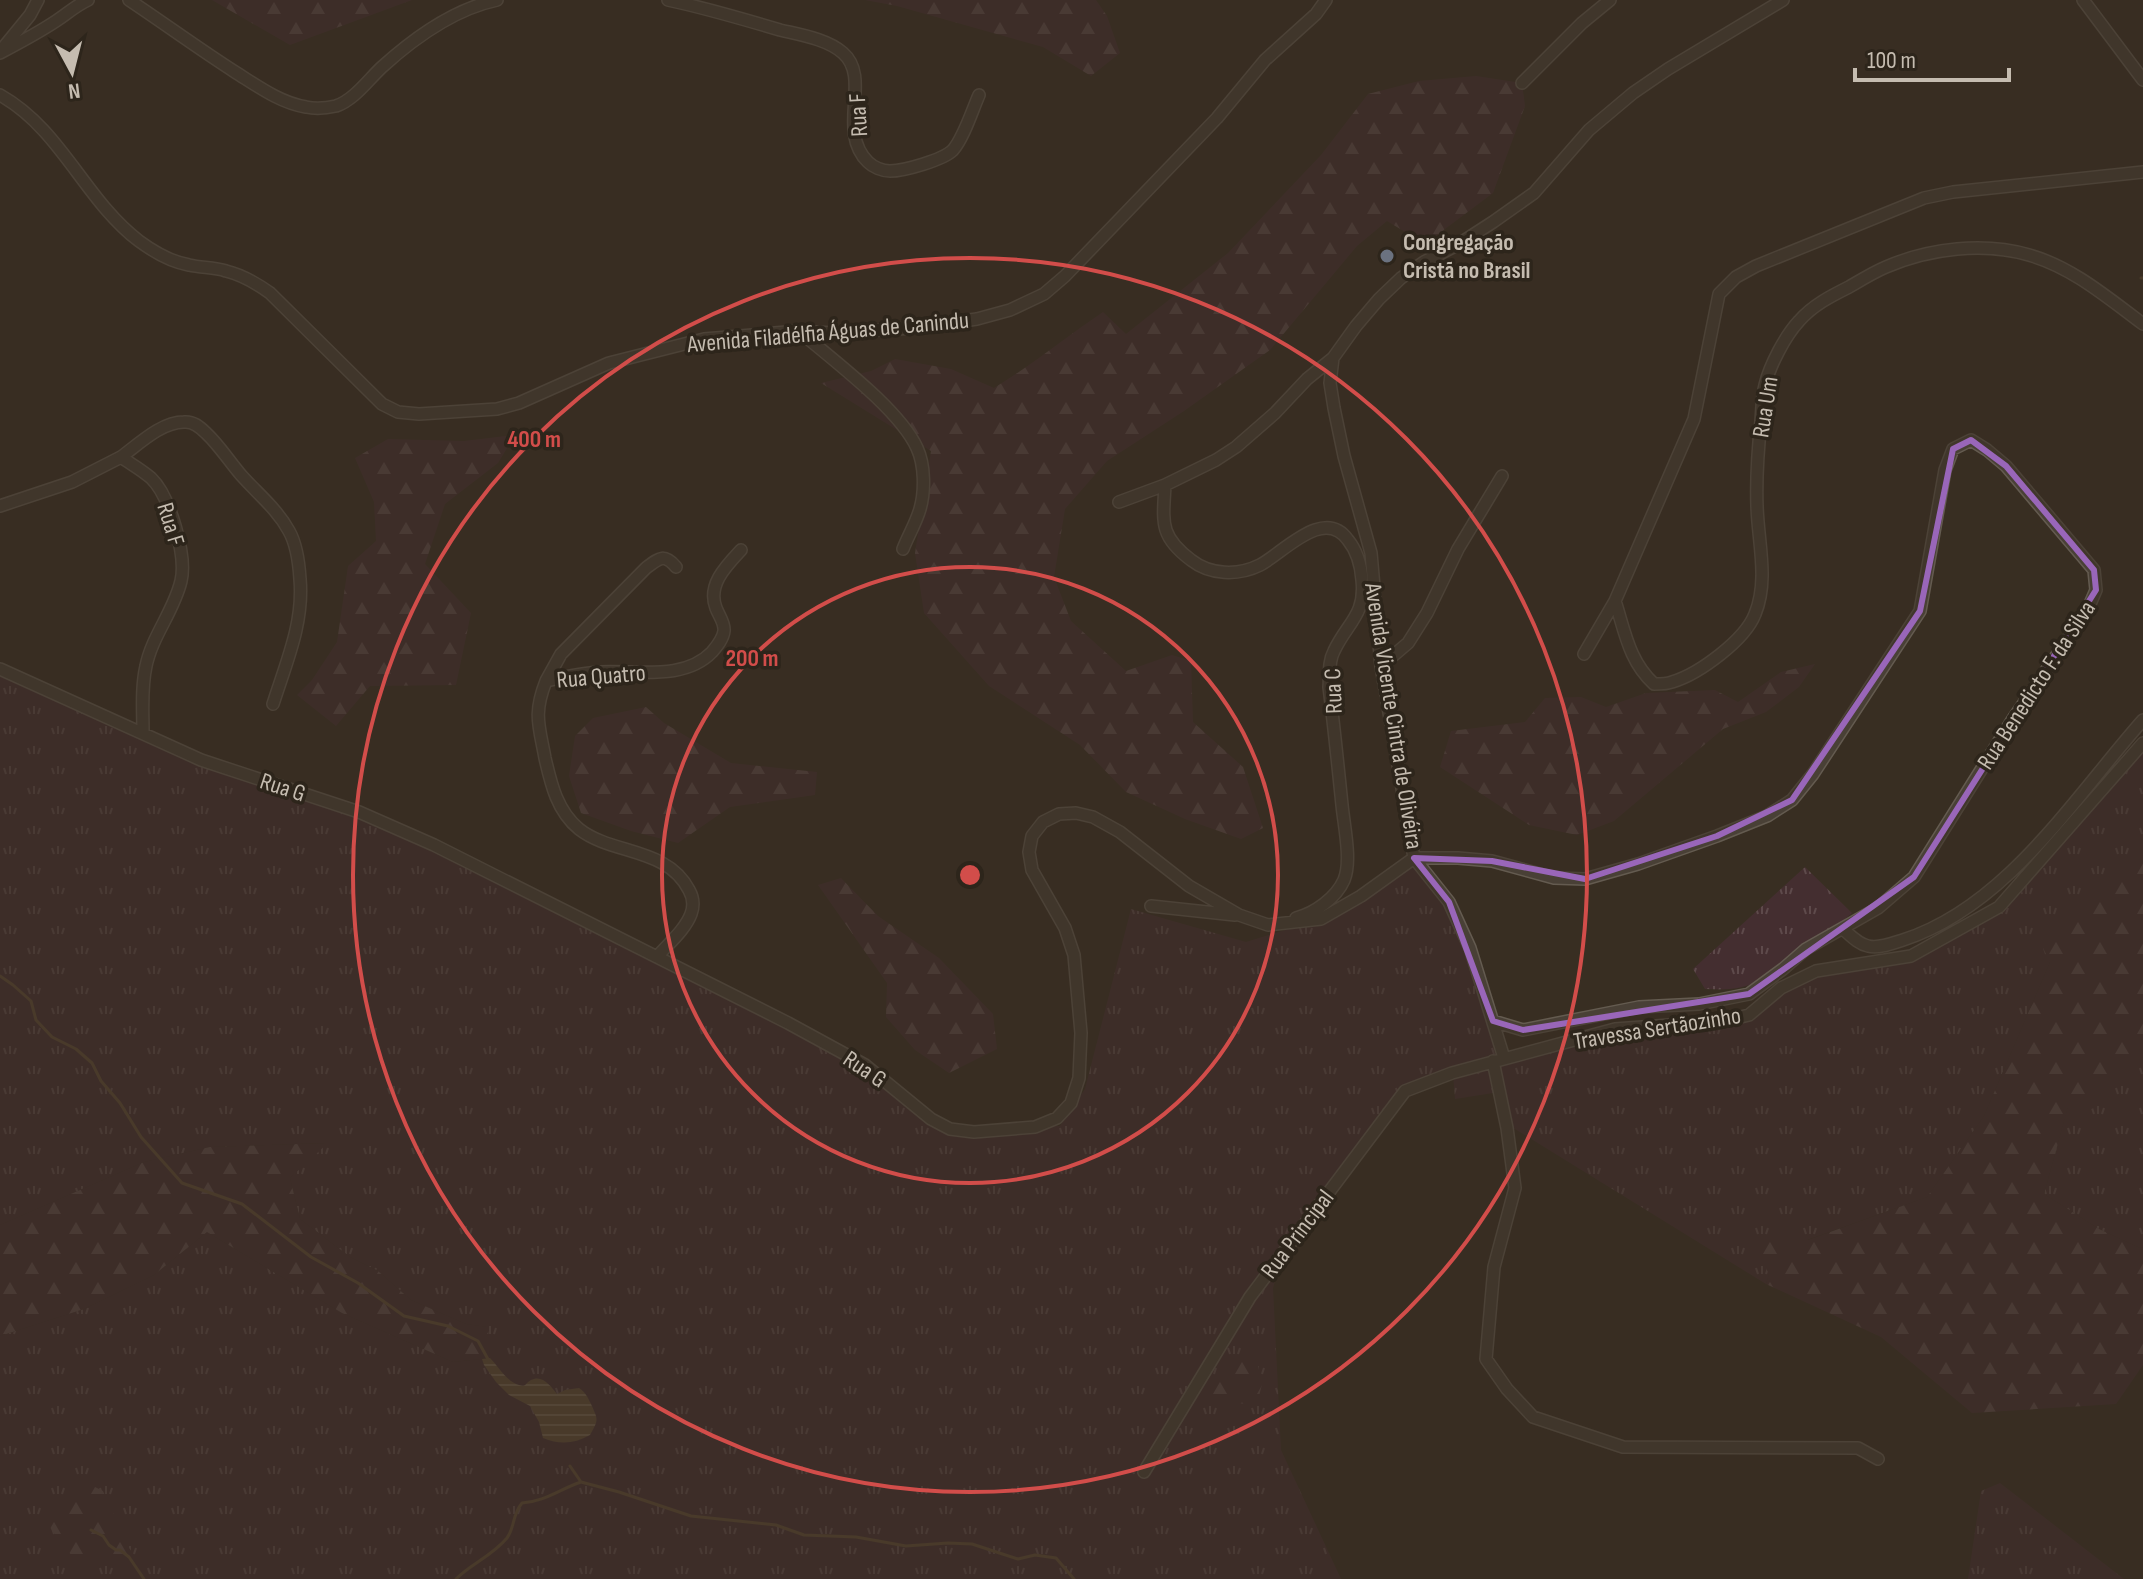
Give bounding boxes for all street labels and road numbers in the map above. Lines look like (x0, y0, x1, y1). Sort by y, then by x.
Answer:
street label: Rua F (843, 92, 874, 138)
street label: Avenida Filadélfia Águas de Canindu (685, 306, 970, 359)
street label: Rua Um (1746, 374, 1785, 440)
street label: Rua F (150, 499, 191, 549)
street label: Avenida Vicente Cintra de Olivéira (1358, 580, 1429, 851)
street label: Rua Benedicto F. da Silva (1971, 595, 2102, 775)
street label: Rua Quatro (555, 658, 647, 695)
street label: Rua C (1318, 668, 1349, 714)
street label: Rua G (256, 767, 309, 808)
street label: Travessa Sertãozinho (1571, 1001, 1743, 1056)
street label: Rua G (837, 1044, 892, 1094)
street label: Rua Principal (1255, 1184, 1340, 1284)

